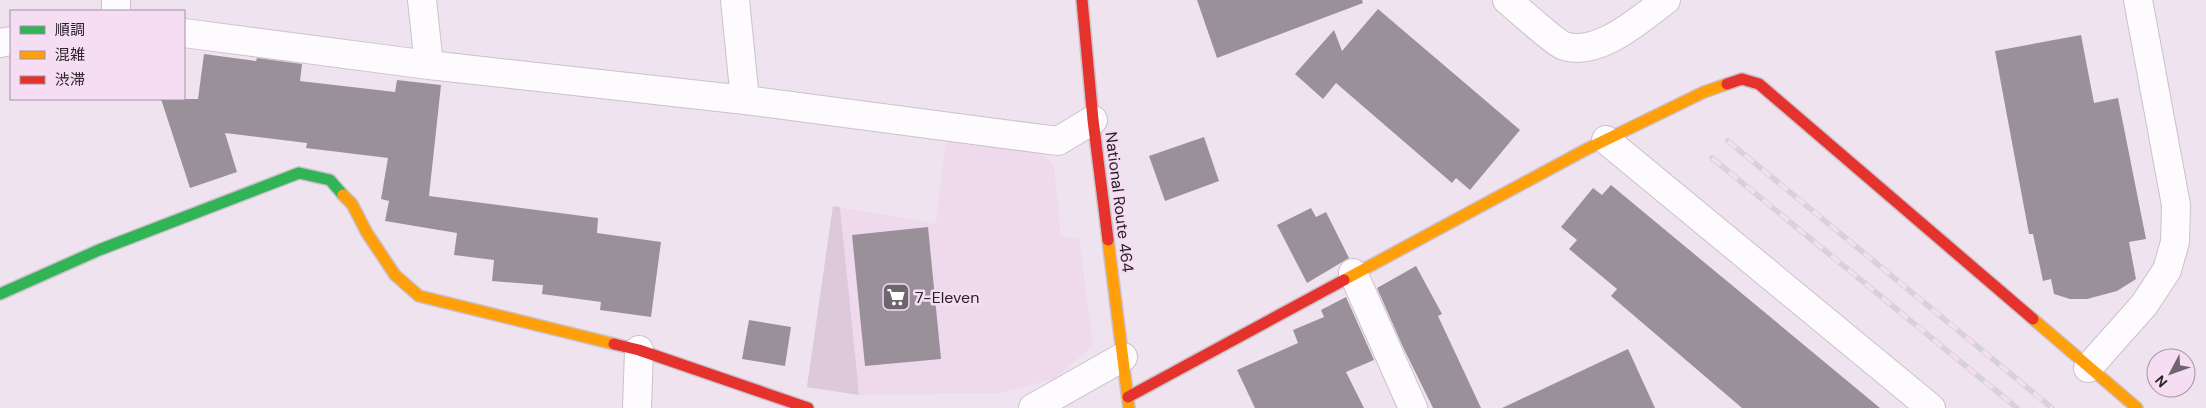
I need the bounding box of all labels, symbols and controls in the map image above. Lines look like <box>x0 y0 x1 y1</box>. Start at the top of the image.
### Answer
legend <box>10 10 185 100</box>
text: 順調 <box>55 20 85 40</box>
text: 混雑 <box>55 45 85 65</box>
text: 渋滞 <box>55 70 85 90</box>
street label: National Route 464 <box>1100 131 1139 274</box>
supermarket icon: 7-Eleven <box>881 282 911 312</box>
place label: 7-Eleven <box>915 287 979 308</box>
north arrow <box>2146 348 2196 398</box>
text: N <box>2151 372 2171 391</box>

